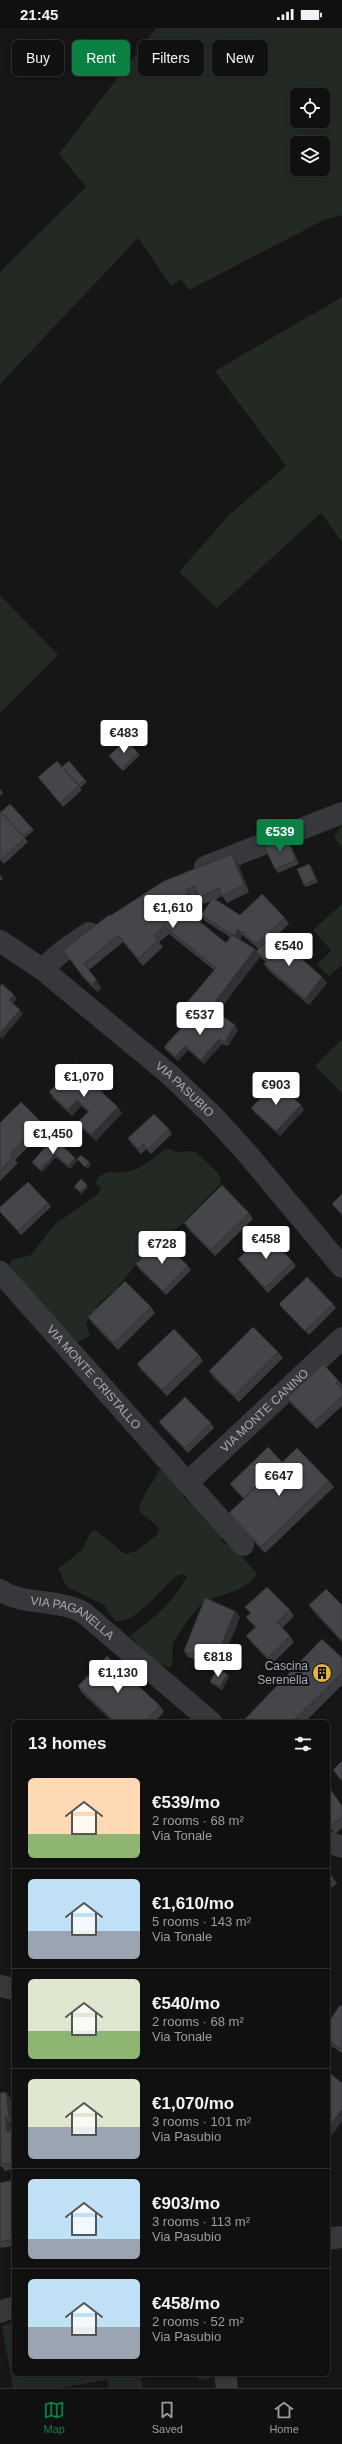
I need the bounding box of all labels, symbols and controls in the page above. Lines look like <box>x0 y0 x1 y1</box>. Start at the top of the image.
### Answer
text: 21:45 <box>20 6 58 23</box>
chip: Buy <box>12 40 64 76</box>
chip: Rent <box>72 40 130 76</box>
chip: Filters <box>138 40 204 76</box>
chip: New <box>212 40 268 76</box>
map controls <box>290 88 330 176</box>
button: locate <box>290 88 330 128</box>
button: layers <box>290 136 330 176</box>
pin: €483 <box>100 720 148 754</box>
text: €483 <box>110 725 138 740</box>
pin: €539 <box>256 819 304 853</box>
text: €539 <box>266 824 294 839</box>
pin: €1,610 <box>140 895 206 929</box>
text: €1,610 <box>153 900 193 915</box>
pin: €540 <box>265 933 313 967</box>
text: €540 <box>275 938 303 953</box>
pin: €537 <box>176 1002 224 1036</box>
text: €537 <box>186 1007 214 1022</box>
street label: VIA PASUBIO <box>153 1059 217 1120</box>
pin: €1,070 <box>51 1064 117 1098</box>
text: €1,070 <box>64 1069 104 1084</box>
pin: €903 <box>252 1072 300 1106</box>
text: €903 <box>262 1077 290 1092</box>
pin: €1,450 <box>20 1121 86 1155</box>
text: €1,450 <box>33 1126 73 1141</box>
pin: €458 <box>242 1226 290 1260</box>
pin: €728 <box>138 1231 186 1265</box>
text: €458 <box>252 1231 280 1246</box>
text: €728 <box>148 1236 176 1251</box>
street label: VIA MONTE CRISTALLO <box>44 1322 144 1432</box>
street label: VIA MONTE CANINO <box>217 1366 311 1455</box>
pin: €647 <box>255 1463 303 1497</box>
text: €647 <box>265 1468 293 1483</box>
street label: VIA PAGANELLA <box>30 1594 117 1643</box>
pin: €818 <box>194 1644 242 1678</box>
text: €818 <box>204 1649 232 1664</box>
place label: Cascina Serenella <box>257 1659 308 1687</box>
pin: €1,130 <box>85 1660 151 1694</box>
building icon: Cascina Serenella <box>311 1662 333 1684</box>
text: €1,130 <box>98 1665 138 1680</box>
icon: filters <box>292 1733 314 1755</box>
text: 13 homes <box>28 1734 106 1753</box>
text: €539/mo <box>152 1793 220 1812</box>
icon: home <box>60 1794 108 1842</box>
text: 2 rooms · 68 m² <box>152 1813 244 1828</box>
text: Via Tonale <box>152 1828 212 1843</box>
text: €1,610/mo <box>152 1894 234 1913</box>
icon: home <box>60 1895 108 1943</box>
text: 5 rooms · 143 m² <box>152 1914 251 1929</box>
text: Via Tonale <box>152 1929 212 1944</box>
text: €540/mo <box>152 1994 220 2013</box>
icon: home <box>60 1995 108 2043</box>
text: 2 rooms · 68 m² <box>152 2014 244 2029</box>
text: Via Tonale <box>152 2029 212 2044</box>
text: €1,070/mo <box>152 2094 234 2113</box>
icon: home <box>60 2095 108 2143</box>
text: 3 rooms · 101 m² <box>152 2114 251 2129</box>
text: Via Pasubio <box>152 2129 221 2144</box>
text: €903/mo <box>152 2194 220 2213</box>
icon: home <box>60 2195 108 2243</box>
text: 3 rooms · 113 m² <box>152 2214 250 2229</box>
text: Via Pasubio <box>152 2229 221 2244</box>
text: €458/mo <box>152 2294 220 2313</box>
icon: home <box>60 2295 108 2343</box>
text: 2 rooms · 52 m² <box>152 2314 244 2329</box>
text: Via Pasubio <box>152 2329 221 2344</box>
tab: Map <box>43 2399 65 2435</box>
tab: Saved <box>152 2399 183 2435</box>
tab: Home <box>269 2399 299 2435</box>

